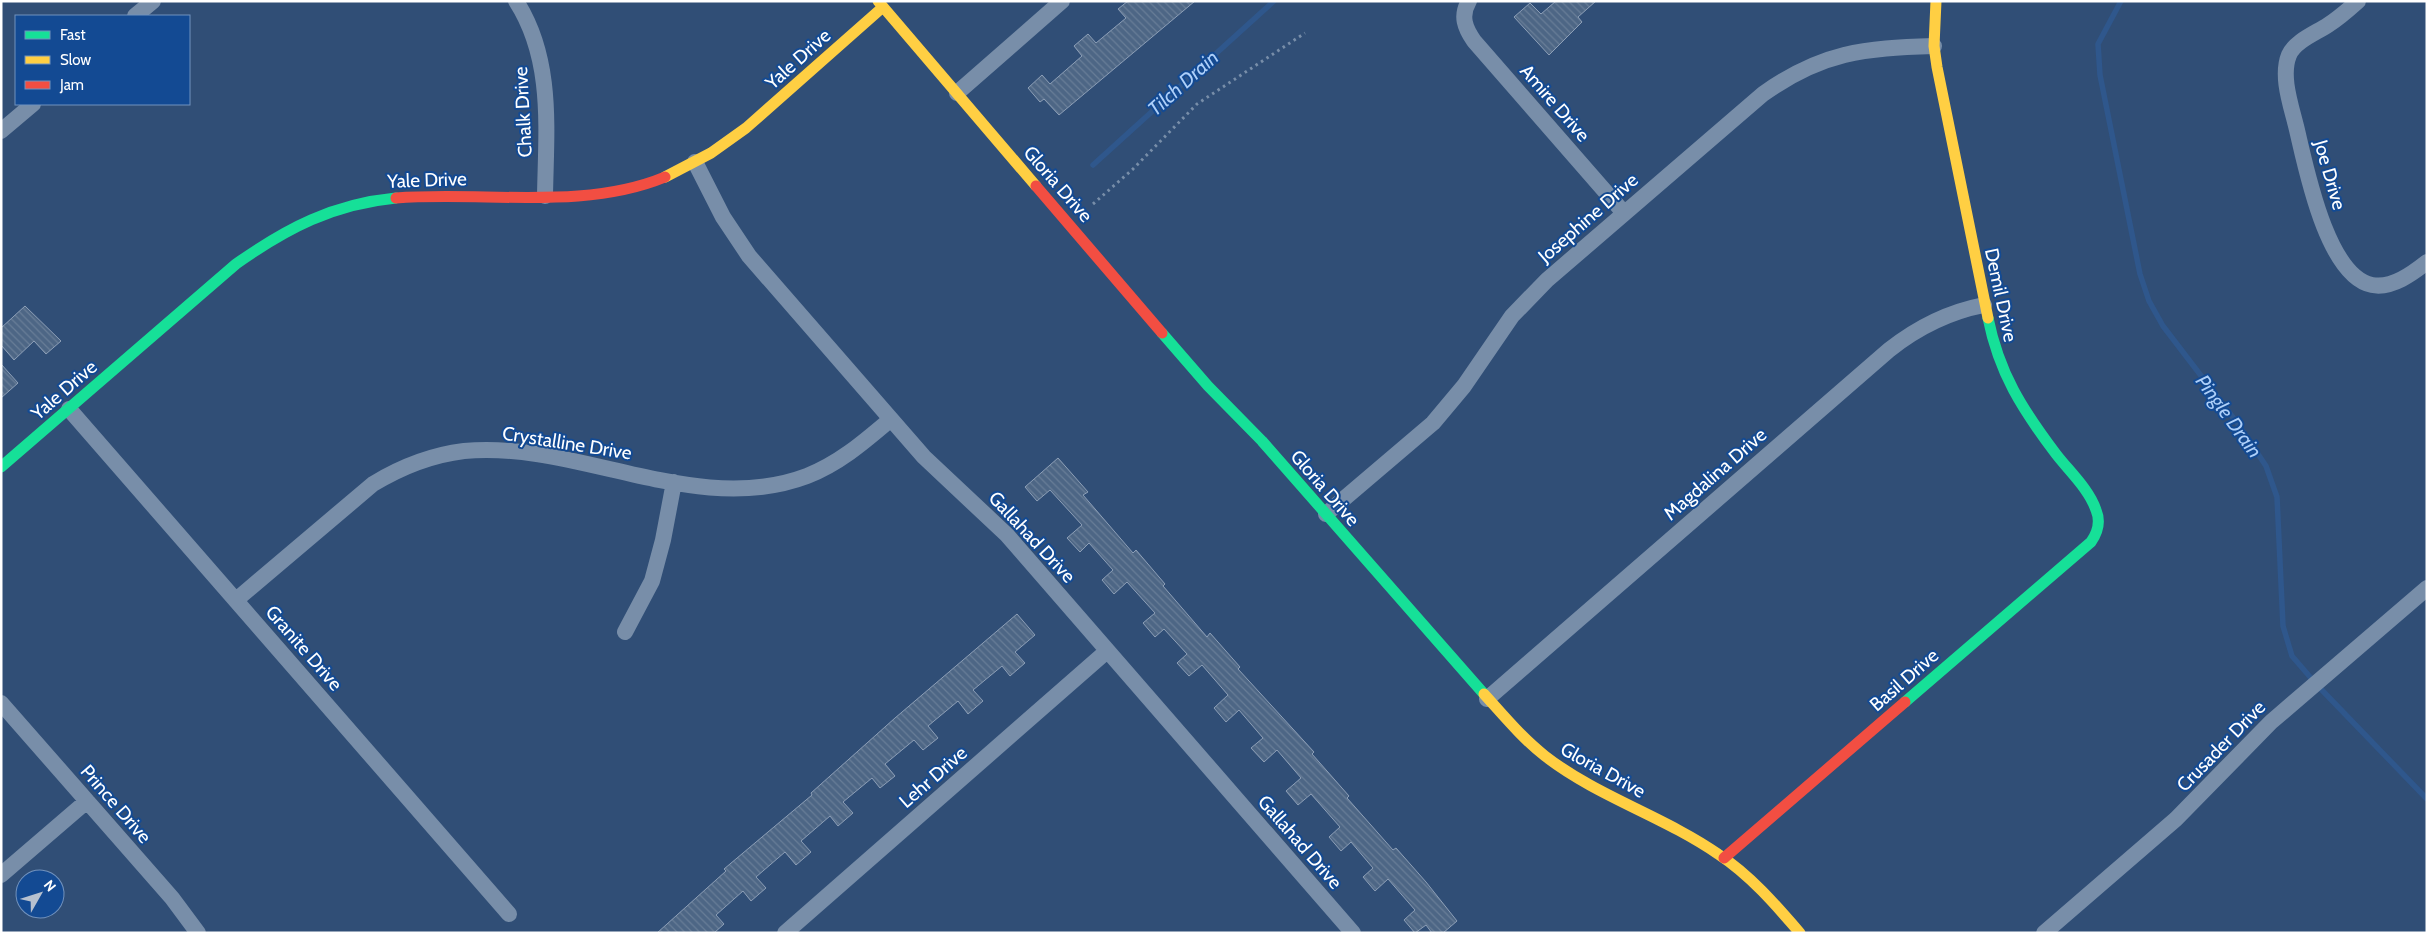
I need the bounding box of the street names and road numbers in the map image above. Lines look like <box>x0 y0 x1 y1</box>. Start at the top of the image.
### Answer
street label: Yale Drive <box>760 24 835 95</box>
street label: Amire Drive <box>1515 60 1595 147</box>
street label: Chalk Drive <box>509 66 537 158</box>
street label: Joe Drive <box>2309 136 2351 213</box>
street label: Gloria Drive <box>1019 141 1098 227</box>
street label: Yale Drive <box>386 167 467 193</box>
street label: Josephine Drive <box>1533 168 1643 268</box>
street label: Demil Drive <box>1980 246 2022 344</box>
street label: Yale Drive <box>26 355 102 425</box>
street label: Crystalline Drive <box>501 421 634 465</box>
street label: Magdalina Drive <box>1659 423 1771 525</box>
street label: Gloria Drive <box>1286 445 1365 531</box>
street label: Gallahad Drive <box>984 486 1080 588</box>
street label: Granite Drive <box>261 601 347 695</box>
street label: Basil Drive <box>1865 644 1943 716</box>
street label: Crusader Drive <box>2172 695 2270 796</box>
street label: Gloria Drive <box>1557 737 1650 803</box>
street label: Lehr Drive <box>894 741 972 813</box>
street label: Prince Drive <box>76 760 157 848</box>
street label: Gallahad Drive <box>1253 790 1347 894</box>

